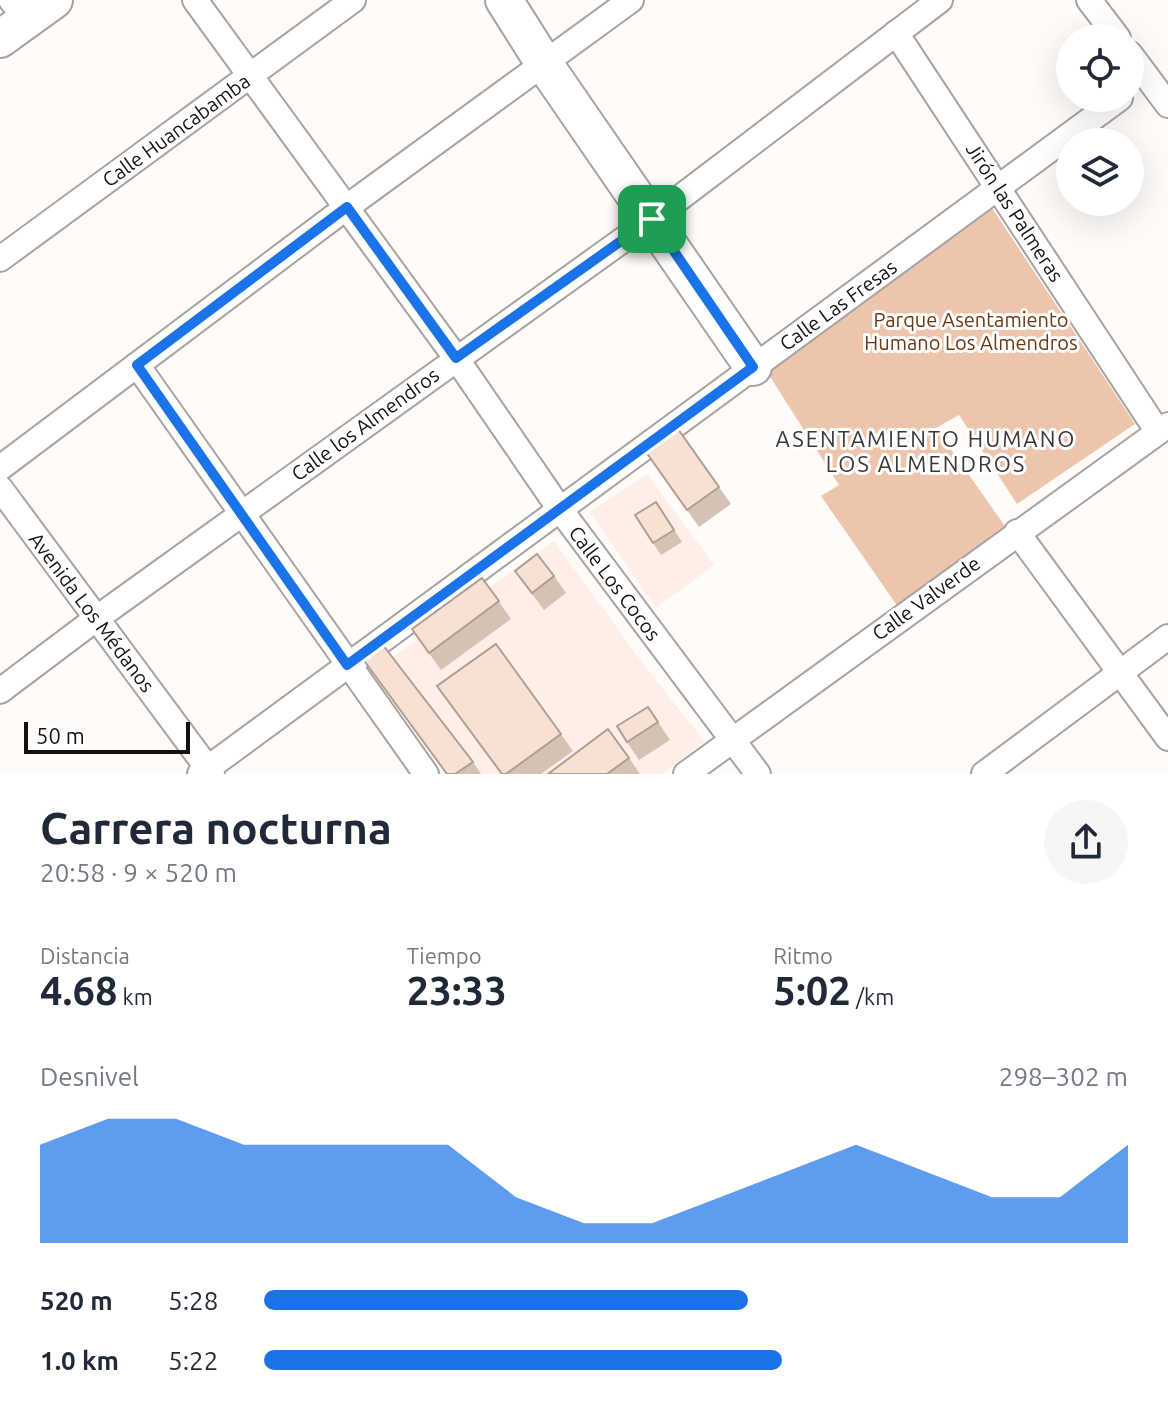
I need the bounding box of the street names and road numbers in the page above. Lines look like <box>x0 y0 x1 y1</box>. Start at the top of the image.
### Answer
street label: Calle Huancabamba <box>98 69 254 191</box>
street label: Jirón las Palmeras <box>962 138 1068 286</box>
street label: Calle Las Fresas <box>775 255 901 355</box>
street label: Calle los Almendros <box>287 363 443 485</box>
street label: Calle Los Cocos <box>564 521 666 645</box>
street label: Avenida Los Médanos <box>25 528 159 696</box>
street label: Calle Valverde <box>868 551 984 645</box>

